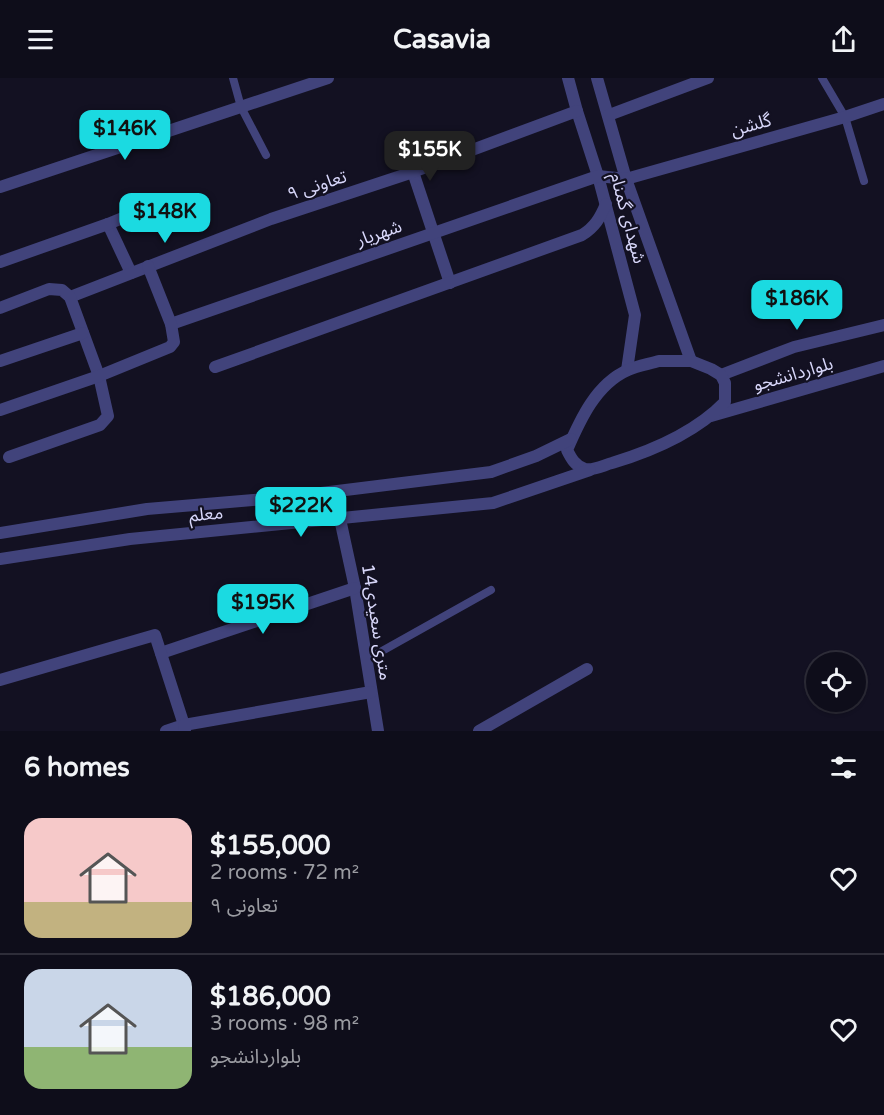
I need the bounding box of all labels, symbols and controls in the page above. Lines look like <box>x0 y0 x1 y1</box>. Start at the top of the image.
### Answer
icon: menu <box>24 23 57 56</box>
text: Casavia <box>393 23 491 56</box>
icon: share <box>827 23 860 56</box>
street label: گلشن <box>728 109 774 141</box>
pin: $146K <box>83 110 167 161</box>
text: $146K <box>93 117 157 141</box>
pin: $155K <box>388 131 472 182</box>
text: $155K <box>398 138 462 162</box>
street label: تعاونی ۹ <box>285 165 349 205</box>
street label: شهدای گمنام <box>602 170 651 267</box>
pin: $148K <box>123 193 207 244</box>
text: $148K <box>133 200 197 224</box>
street label: شهریار <box>352 215 405 251</box>
pin: $186K <box>755 280 839 331</box>
text: $186K <box>765 287 829 311</box>
street label: بلواردانشجو <box>751 352 835 396</box>
pin: $222K <box>259 487 343 538</box>
text: $222K <box>269 494 333 518</box>
street label: معلم <box>188 502 224 528</box>
street label: 14متری سعیدی <box>357 562 397 682</box>
pin: $195K <box>221 584 305 635</box>
text: $195K <box>231 591 295 615</box>
map controls <box>806 652 866 712</box>
button: locate <box>806 652 866 712</box>
icon: filters <box>827 751 860 784</box>
text: 6 homes <box>24 752 130 783</box>
text: $155,000 <box>210 830 330 861</box>
icon: home <box>72 842 144 914</box>
text: 2 rooms · 72 m² <box>210 861 359 885</box>
icon: heart <box>827 862 860 895</box>
text: تعاونی ۹ <box>210 894 278 918</box>
text: $186,000 <box>210 981 331 1012</box>
icon: home <box>72 993 144 1065</box>
text: 3 rooms · 98 m² <box>210 1012 359 1036</box>
icon: heart <box>827 1013 860 1046</box>
text: بلواردانشجو <box>210 1045 301 1069</box>

